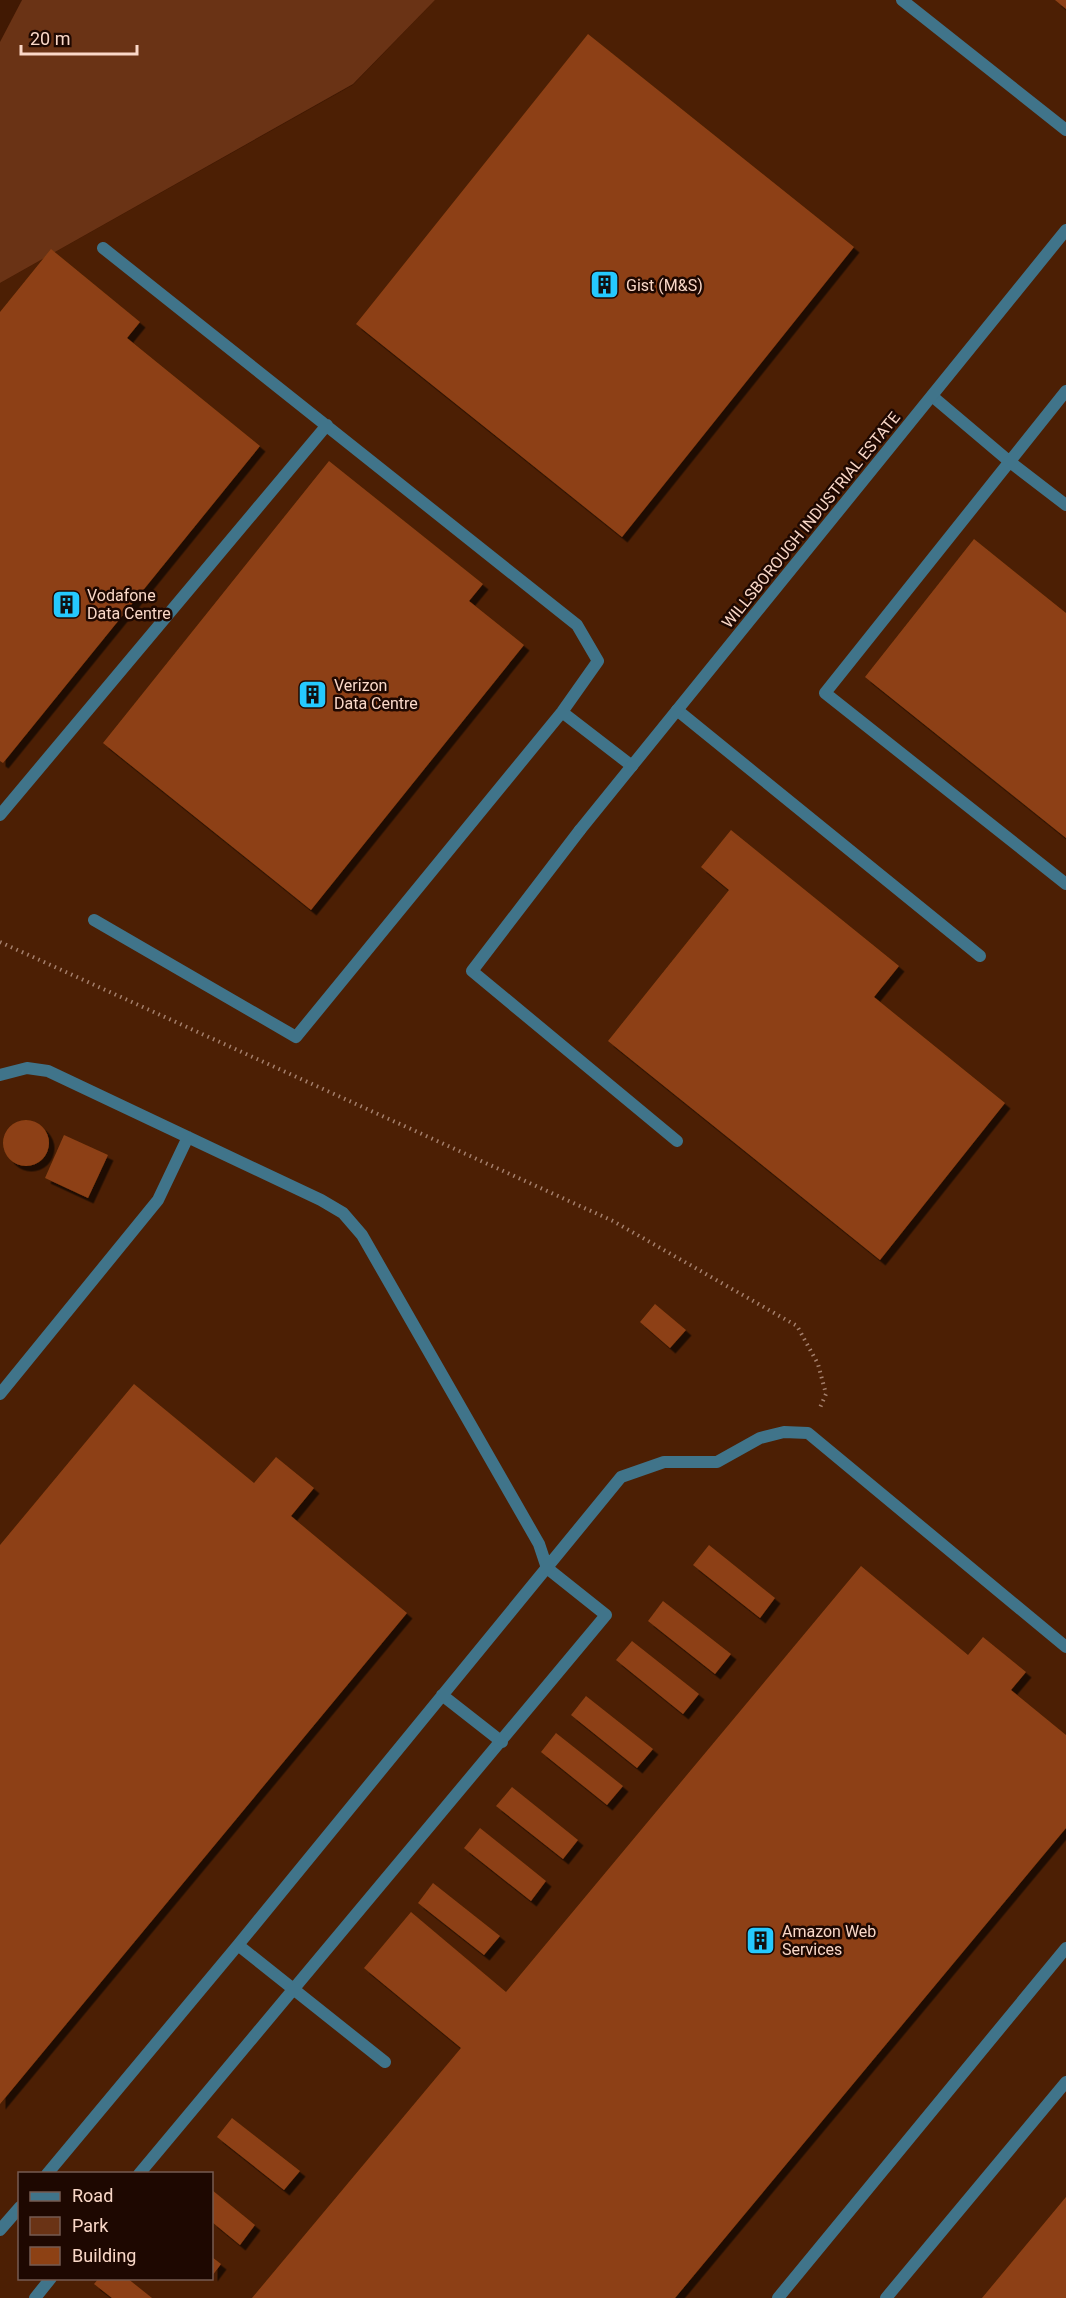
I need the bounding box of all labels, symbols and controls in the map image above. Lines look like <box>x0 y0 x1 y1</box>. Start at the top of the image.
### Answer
scale bar <box>21 18 136 56</box>
text: 20 m <box>30 28 70 49</box>
building icon: Gist (M&S) <box>589 269 621 301</box>
place label: Gist (M&S) <box>626 276 703 295</box>
street label: WILLSBOROUGH INDUSTRIAL ESTATE <box>718 408 904 632</box>
place label: Vodafone Data Centre <box>87 586 171 623</box>
building icon: Vodafone Data Centre <box>50 588 82 620</box>
place label: Verizon Data Centre <box>334 676 418 713</box>
building icon: Verizon Data Centre <box>297 678 329 710</box>
place label: Amazon Web Services <box>782 1922 876 1959</box>
building icon: Amazon Web Services <box>745 1924 777 1956</box>
legend <box>18 2172 213 2280</box>
text: Road <box>72 2185 113 2206</box>
text: Park <box>72 2215 109 2236</box>
text: Building <box>72 2245 136 2266</box>

